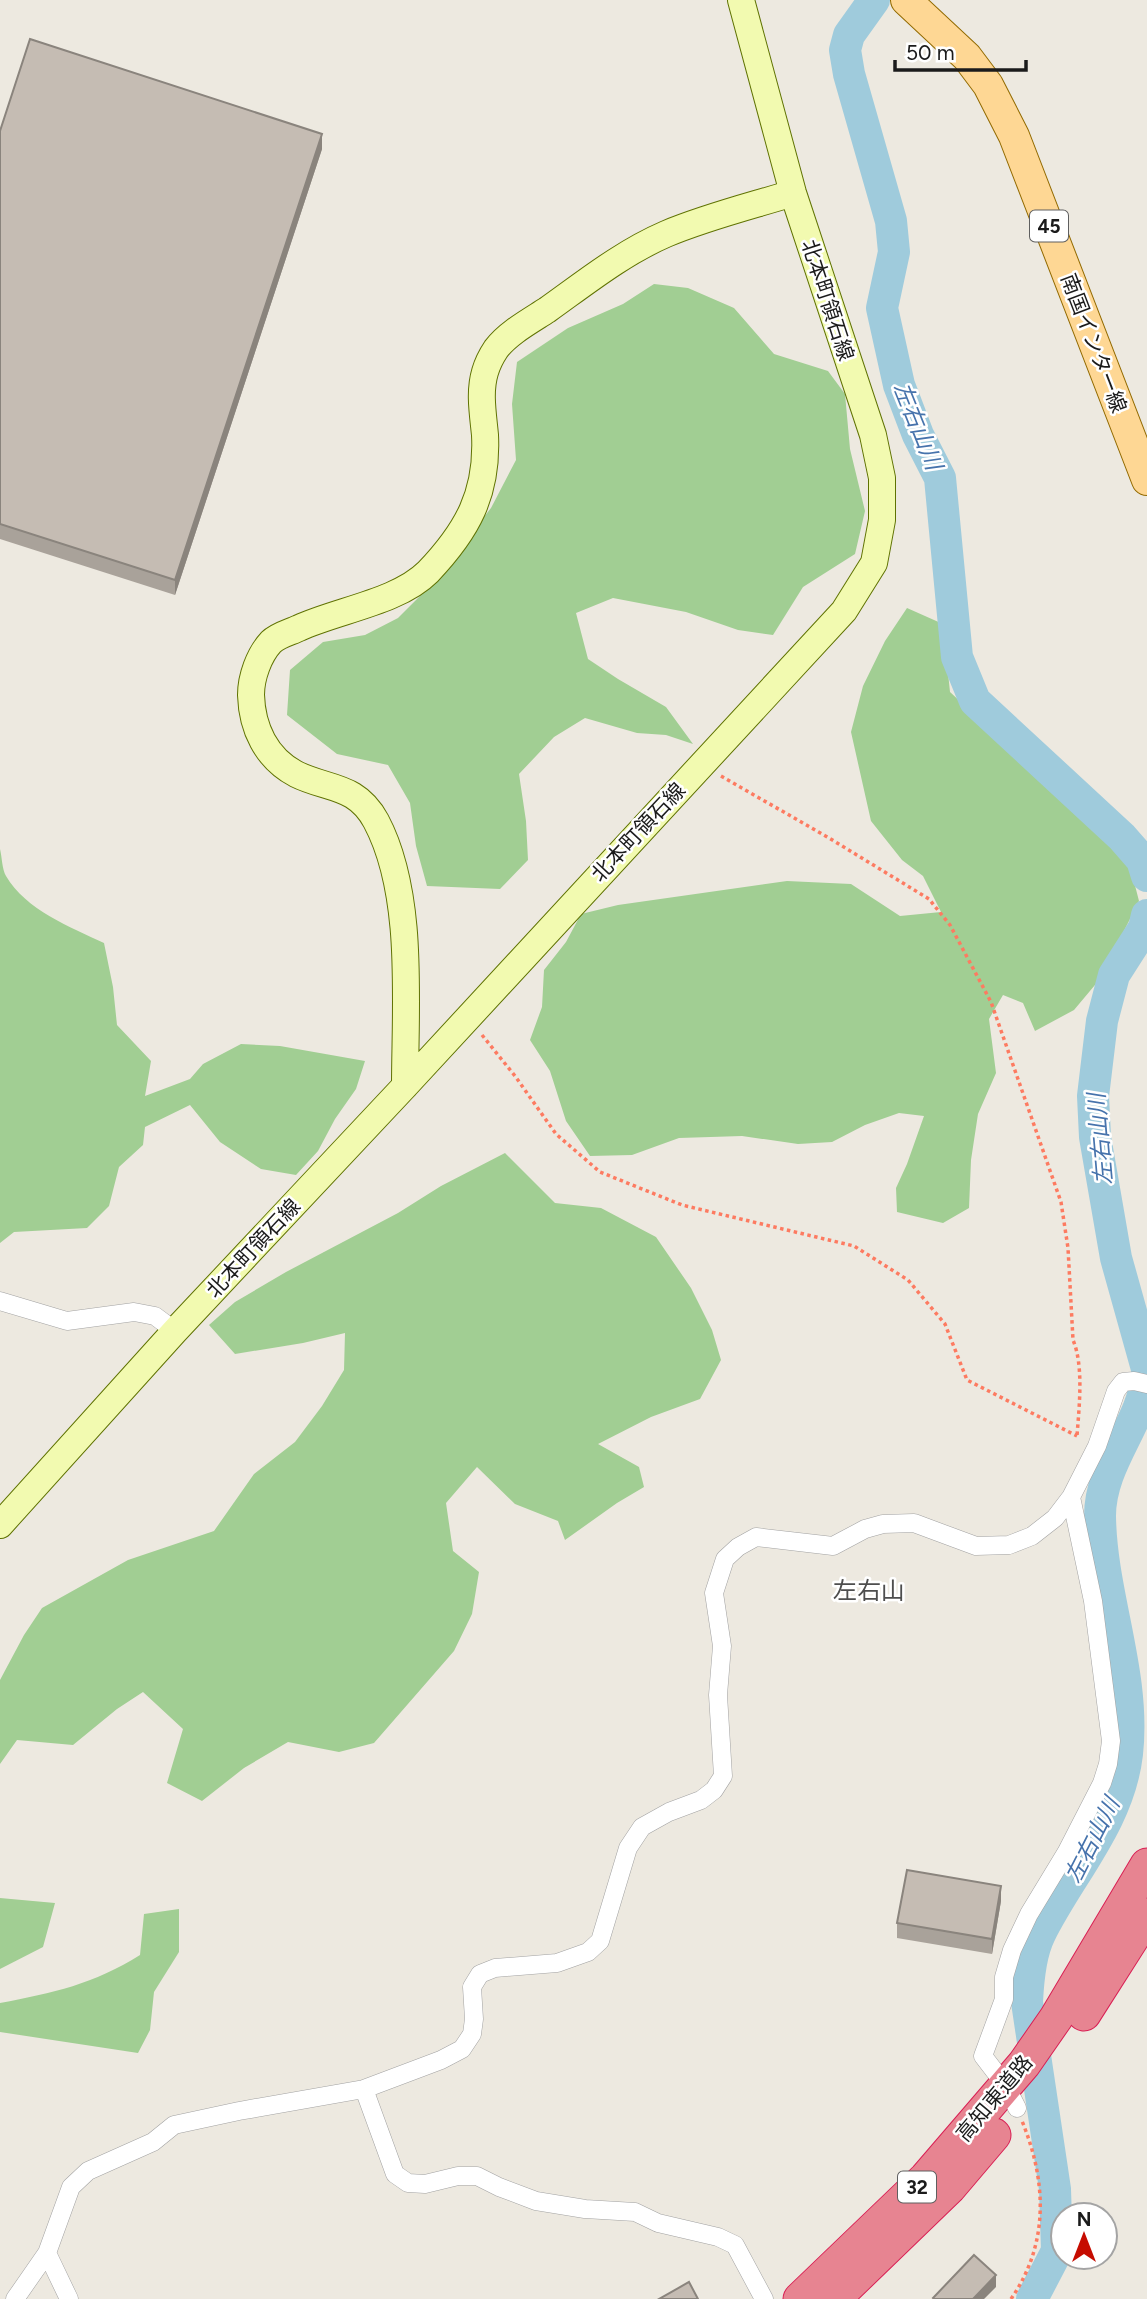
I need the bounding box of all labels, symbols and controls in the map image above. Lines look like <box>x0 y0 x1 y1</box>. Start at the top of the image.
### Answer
scale bar <box>895 28 1026 72</box>
text: 50 m <box>906 40 955 65</box>
road number: 45 <box>1030 210 1068 242</box>
street label: 北本町領石線 <box>797 236 859 364</box>
street label: 南国インター線 <box>1056 270 1132 416</box>
water label: 左右山川 <box>888 378 949 477</box>
street label: 北本町領石線 <box>586 777 690 887</box>
water label: 左右山川 <box>1082 1089 1118 1186</box>
street label: 北本町領石線 <box>201 1193 305 1303</box>
district label: 左右山 <box>833 1576 905 1605</box>
water label: 左右山川 <box>1059 1790 1127 1887</box>
street label: 高知東道路 <box>951 2050 1037 2146</box>
road number: 32 <box>898 2172 936 2202</box>
north arrow <box>1049 2201 1119 2271</box>
text: N <box>1077 2208 1091 2231</box>

